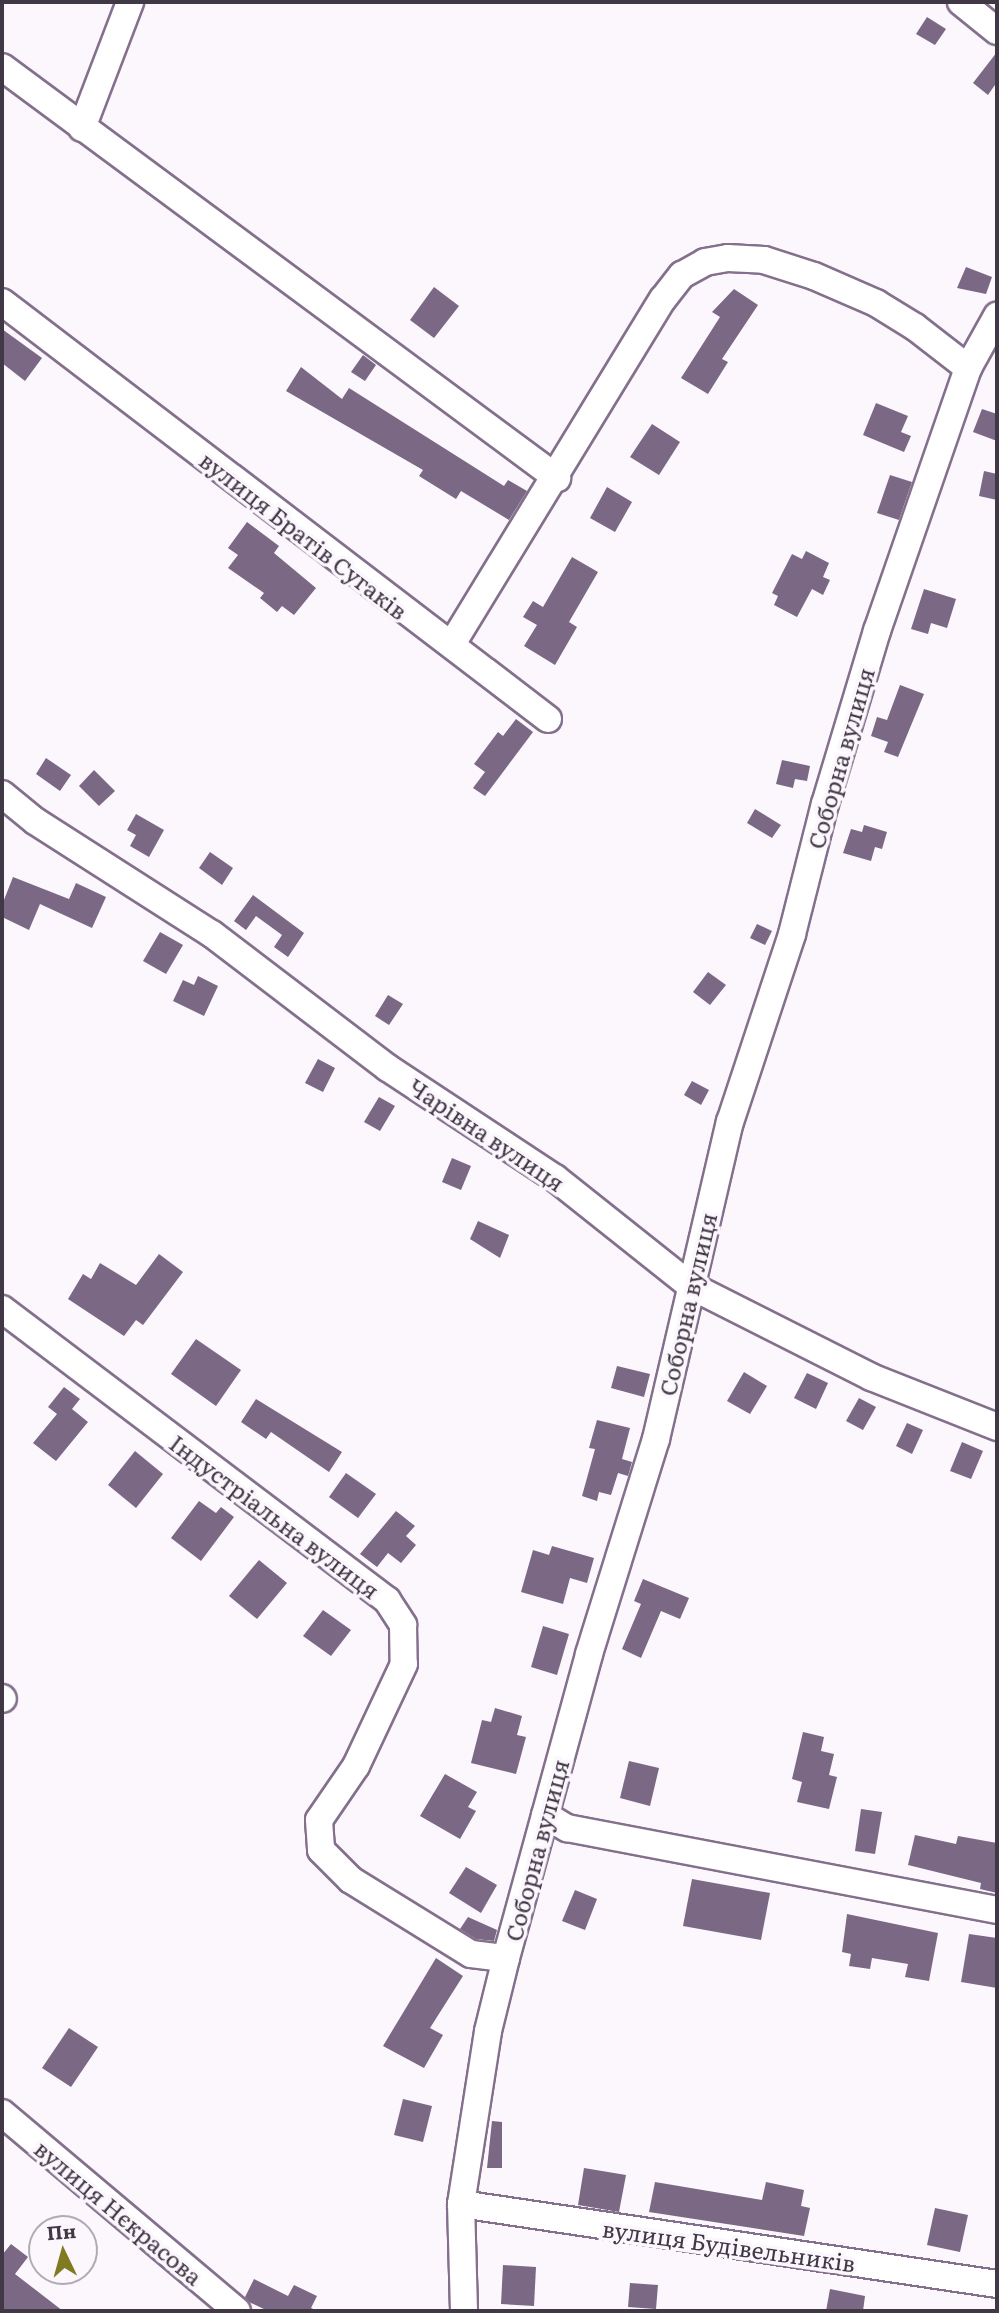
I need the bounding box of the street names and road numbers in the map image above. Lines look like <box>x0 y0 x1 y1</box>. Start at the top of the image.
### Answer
street label: вулиця Братів Сугаків <box>195 445 413 625</box>
street label: Соборна вулиця <box>801 664 879 852</box>
street label: Чарівна вулиця <box>404 1072 570 1196</box>
street label: Соборна вулиця <box>653 1210 721 1398</box>
street label: Індустріальна вулиця <box>165 1428 385 1604</box>
street label: Соборна вулиця <box>498 1756 574 1944</box>
street label: вулиця Нєкрасова <box>30 2134 208 2290</box>
street label: вулиця Будівельників <box>601 2214 857 2276</box>

